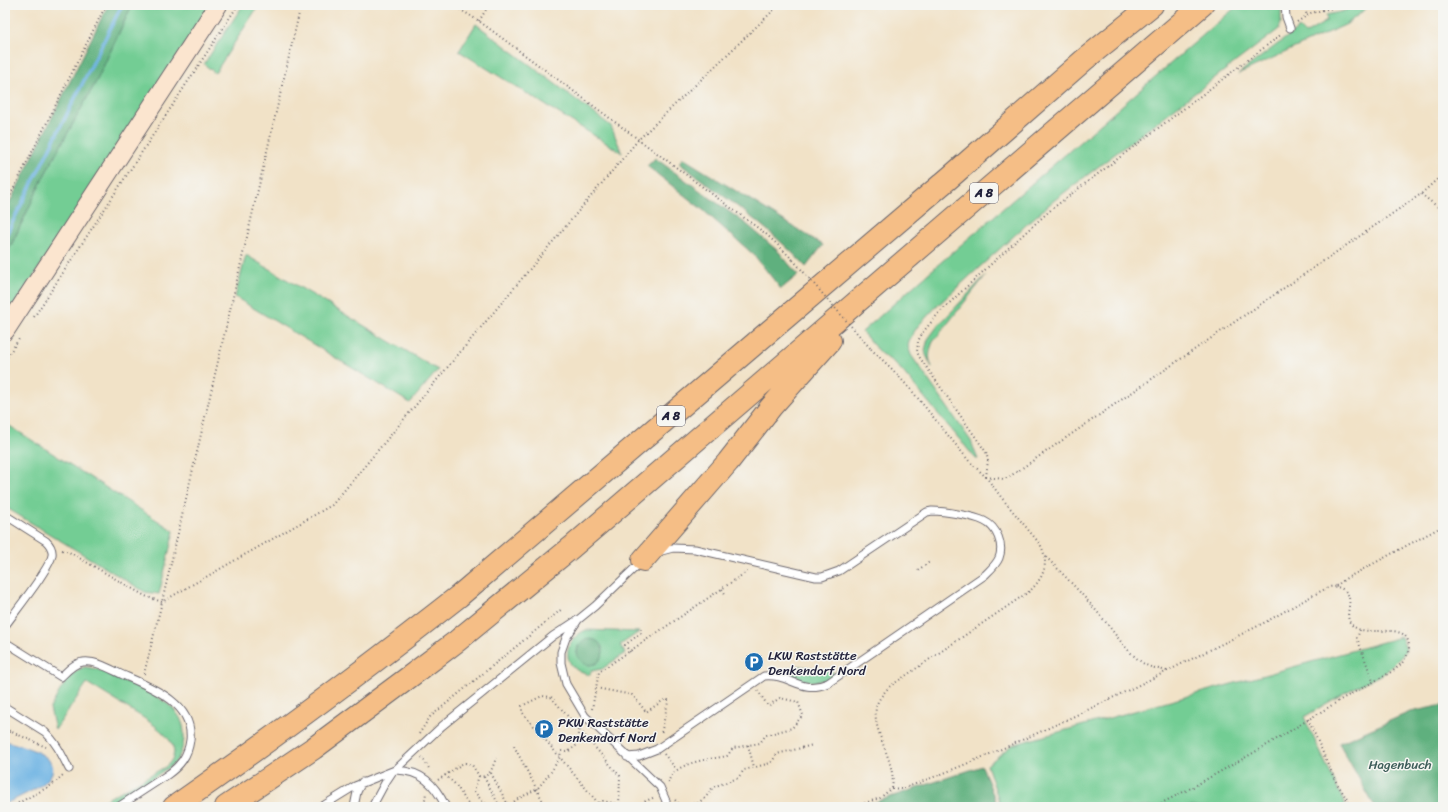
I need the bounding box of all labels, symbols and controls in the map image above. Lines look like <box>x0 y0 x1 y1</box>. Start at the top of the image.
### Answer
road number: A 8 <box>970 183 998 203</box>
road number: A 8 <box>657 406 685 426</box>
place label: LKW Raststätte Denkendorf Nord <box>768 644 867 682</box>
parking icon: LKW Raststätte Denkendorf Nord <box>743 651 765 673</box>
place label: PKW Raststätte Denkendorf Nord <box>558 711 657 749</box>
parking icon: PKW Raststätte Denkendorf Nord <box>533 718 555 740</box>
park label: Hagenbuch <box>1368 753 1432 776</box>

